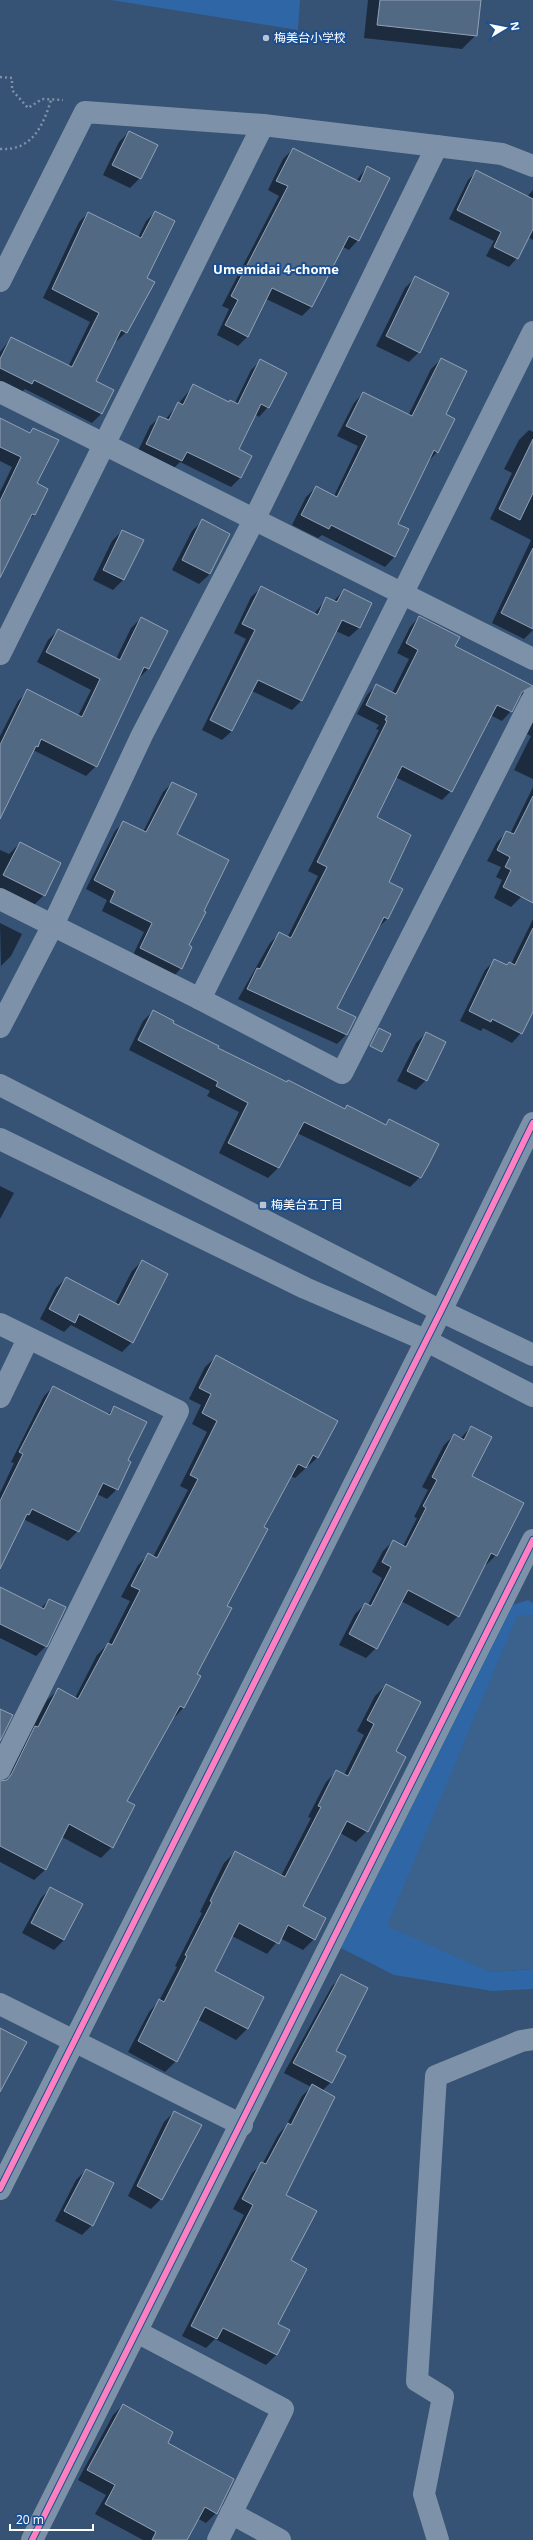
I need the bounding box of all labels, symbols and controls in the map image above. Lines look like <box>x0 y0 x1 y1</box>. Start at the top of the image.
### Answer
north arrow <box>485 8 525 48</box>
text: N <box>507 20 524 32</box>
place label: 梅美台小学校 <box>274 29 346 46</box>
marker: 梅美台小学校 <box>261 33 271 43</box>
district label: Umemidai 4-chome <box>213 260 339 278</box>
place label: 梅美台五丁目 <box>271 1196 343 1213</box>
marker: 梅美台五丁目 <box>258 1200 268 1210</box>
scale bar <box>10 2506 93 2532</box>
text: 20 m <box>16 2511 44 2528</box>

